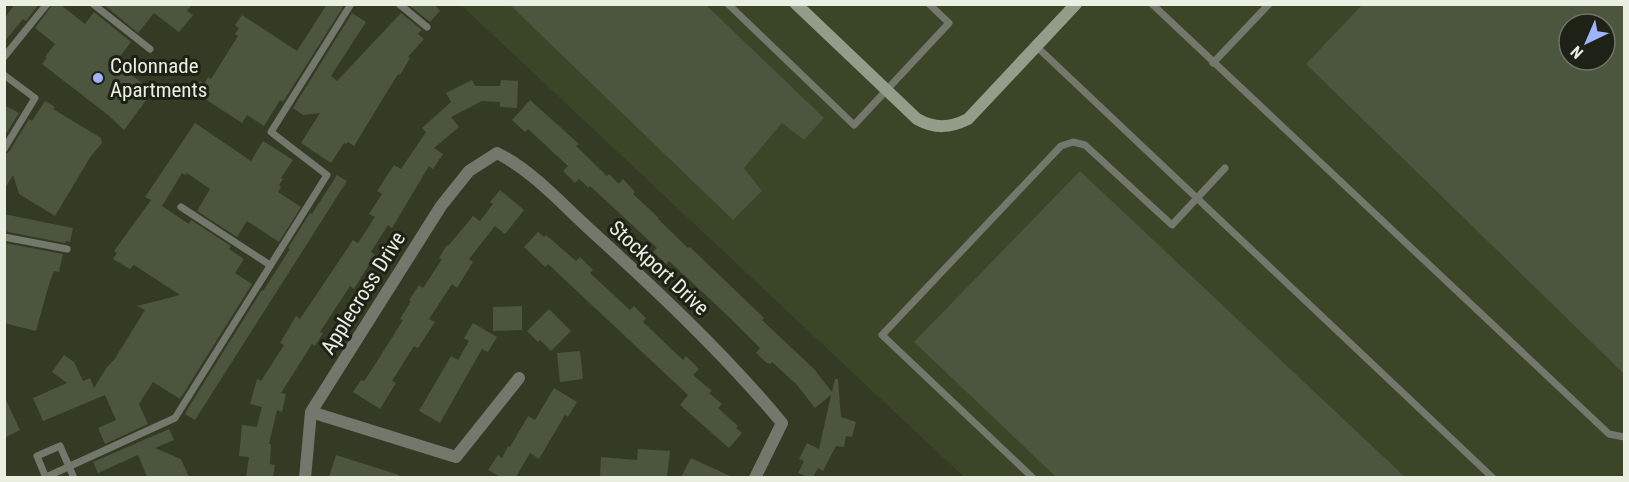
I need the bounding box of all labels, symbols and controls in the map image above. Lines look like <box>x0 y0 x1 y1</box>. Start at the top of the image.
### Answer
north arrow <box>1557 12 1617 72</box>
text: N <box>1567 42 1587 63</box>
place label: Colonnade Apartments <box>110 54 207 102</box>
marker: Colonnade Apartments <box>91 71 105 85</box>
street label: Stockport Drive <box>604 216 714 320</box>
street label: Applecross Drive <box>316 227 410 359</box>

